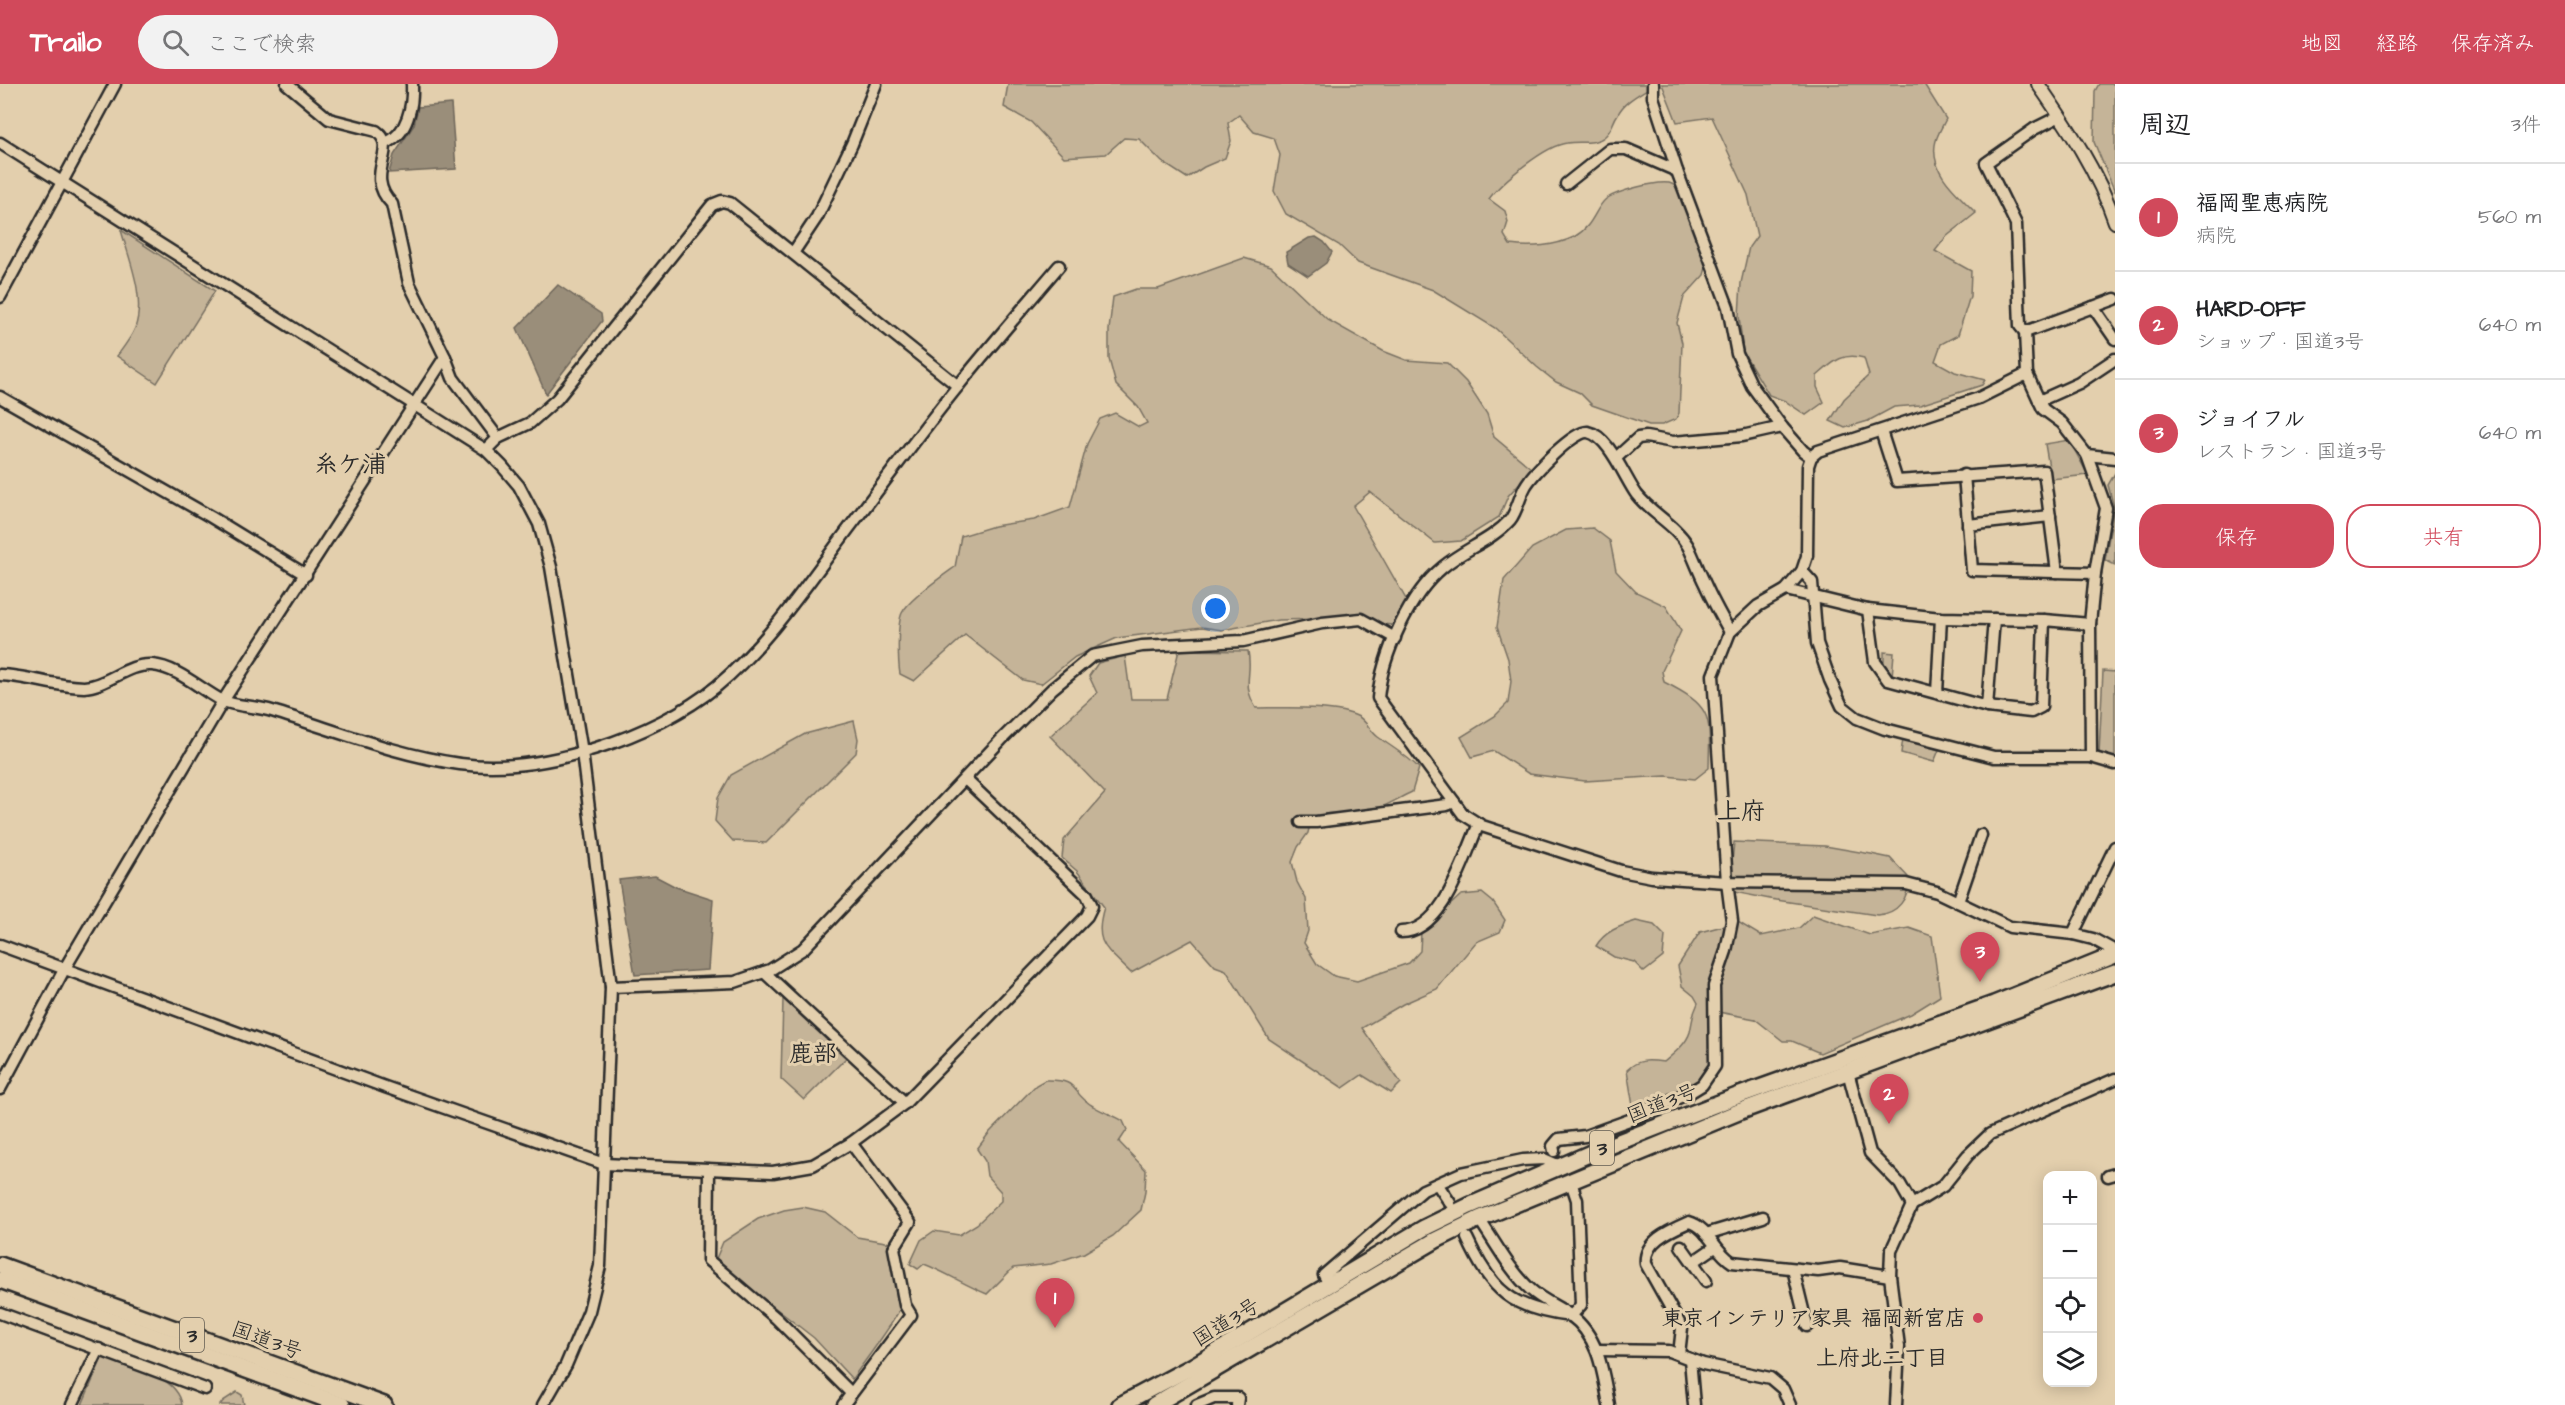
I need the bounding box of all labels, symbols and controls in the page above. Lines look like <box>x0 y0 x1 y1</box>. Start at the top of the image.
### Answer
search box <box>138 15 558 69</box>
text: Trailo <box>30 23 102 62</box>
icon: search <box>159 26 192 59</box>
text: ここで検索 <box>207 29 317 60</box>
text: 地図 <box>2301 29 2343 58</box>
text: 経路 <box>2376 29 2418 58</box>
text: 保存済み <box>2451 29 2535 58</box>
text: 周辺 <box>2139 107 2191 143</box>
text: 3件 <box>2511 111 2541 139</box>
text: 福岡聖恵病院 <box>2196 188 2328 219</box>
text: 1 <box>2157 203 2160 231</box>
text: 560 m <box>2478 203 2541 231</box>
text: 病院 <box>2196 222 2236 250</box>
text: HARD-OFF <box>2196 294 2305 325</box>
text: 2 <box>2153 311 2164 339</box>
text: 640 m <box>2479 311 2541 339</box>
text: ショップ · 国道3号 <box>2196 328 2364 356</box>
text: ジョイフル <box>2196 404 2306 435</box>
text: 3 <box>2153 419 2164 447</box>
text: 640 m <box>2479 419 2541 447</box>
text: レストラン · 国道3号 <box>2196 438 2387 466</box>
district label: 糸ケ浦 <box>314 448 386 482</box>
button: 保存 <box>2139 504 2334 568</box>
button: 共有 <box>2346 504 2541 568</box>
your location <box>1201 594 1230 623</box>
district label: 上府 <box>1717 795 1765 829</box>
pin: 3 <box>1960 932 2000 982</box>
district label: 鹿部 <box>789 1037 837 1071</box>
pin: 2 <box>1870 1074 1908 1124</box>
street label: 国道3号 <box>1623 1077 1702 1130</box>
road number: 3 <box>1590 1131 1614 1165</box>
map controls <box>2043 1171 2097 1387</box>
button: + <box>2043 1171 2097 1225</box>
button: − <box>2043 1225 2097 1279</box>
pin: 1 <box>1036 1278 1074 1328</box>
button: locate <box>2043 1279 2097 1333</box>
street label: 国道3号 <box>1187 1291 1265 1354</box>
place label: 東京インテリア家具 福岡新宮店 <box>1662 1304 1966 1333</box>
marker: 東京インテリア家具 福岡新宮店 <box>1971 1311 1985 1325</box>
street label: 国道3号 <box>227 1314 306 1367</box>
road number: 3 <box>180 1318 204 1352</box>
button: layers <box>2043 1333 2097 1387</box>
district label: 上府北二丁目 <box>1816 1343 1948 1374</box>

